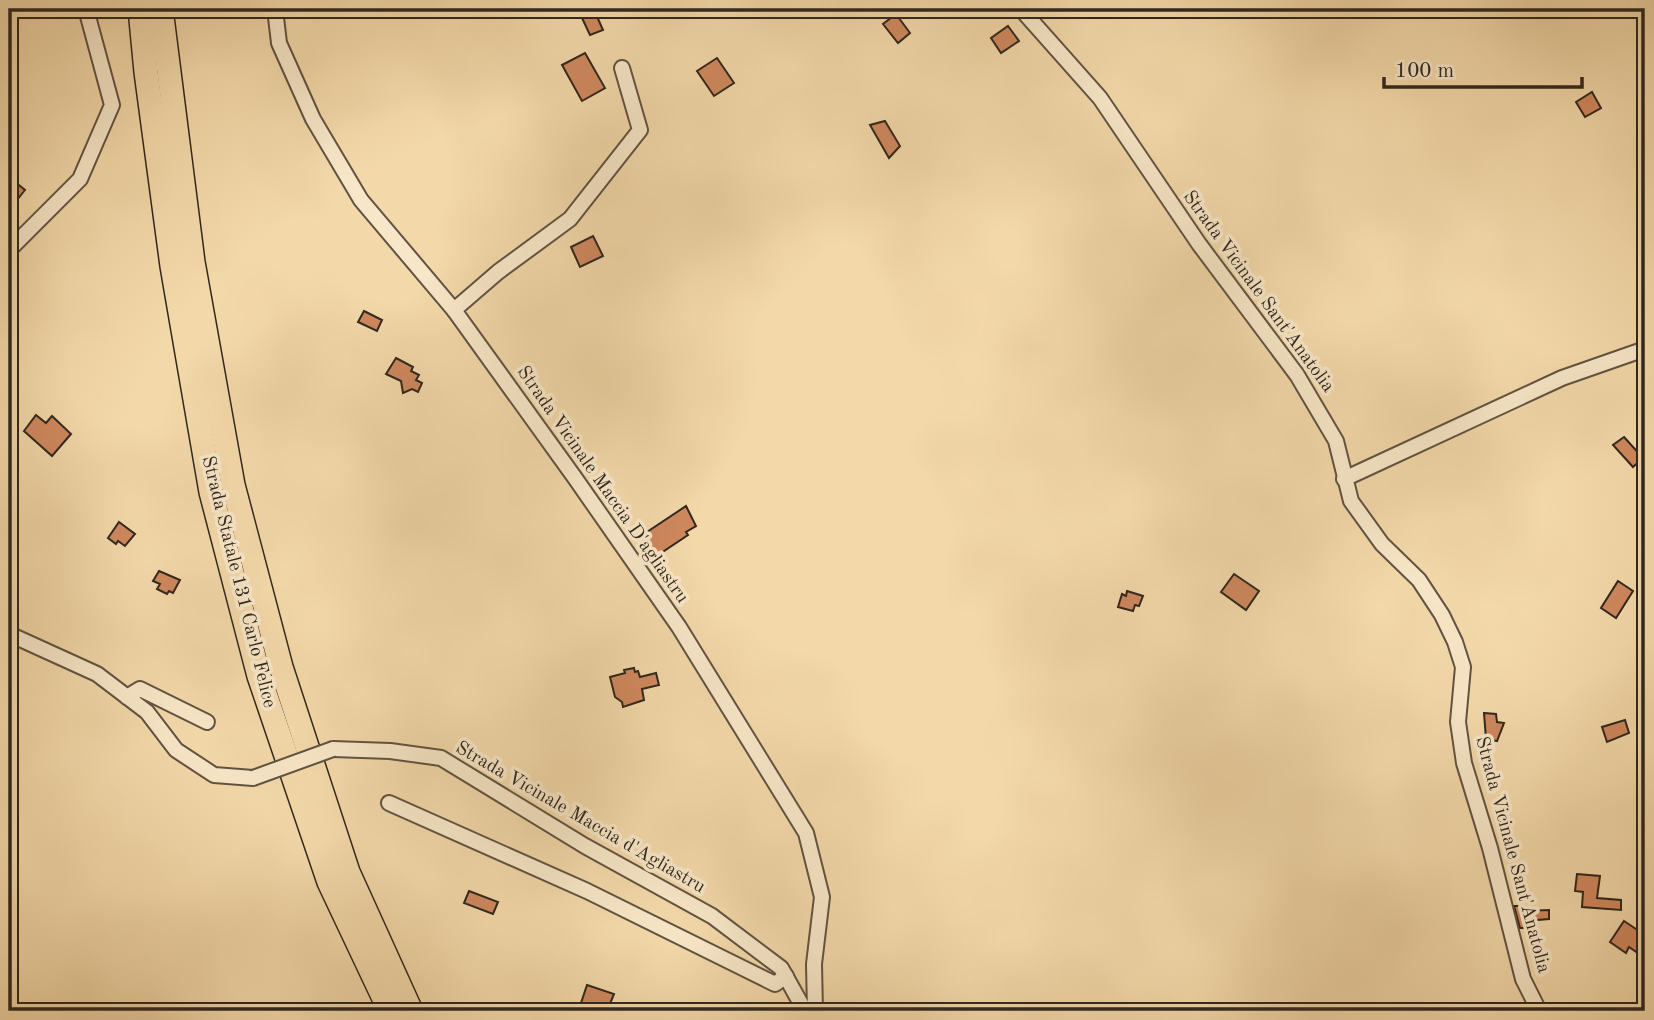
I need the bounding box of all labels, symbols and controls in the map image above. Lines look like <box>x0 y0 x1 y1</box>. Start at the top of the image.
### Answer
scale bar <box>1384 46 1582 90</box>
text: 100 m <box>1395 61 1454 82</box>
street label: Strada Vicinale Sant'Anatolia <box>1179 188 1338 397</box>
street label: Strada Vicinale Maccia D'agliastru <box>513 363 691 607</box>
street label: Strada Statale 131 Carlo Felice <box>197 454 279 710</box>
street label: Strada Vicinale Sant'Anatolia <box>1471 735 1553 976</box>
street label: Strada Vicinale Maccia d'Agliastru <box>452 739 708 897</box>

